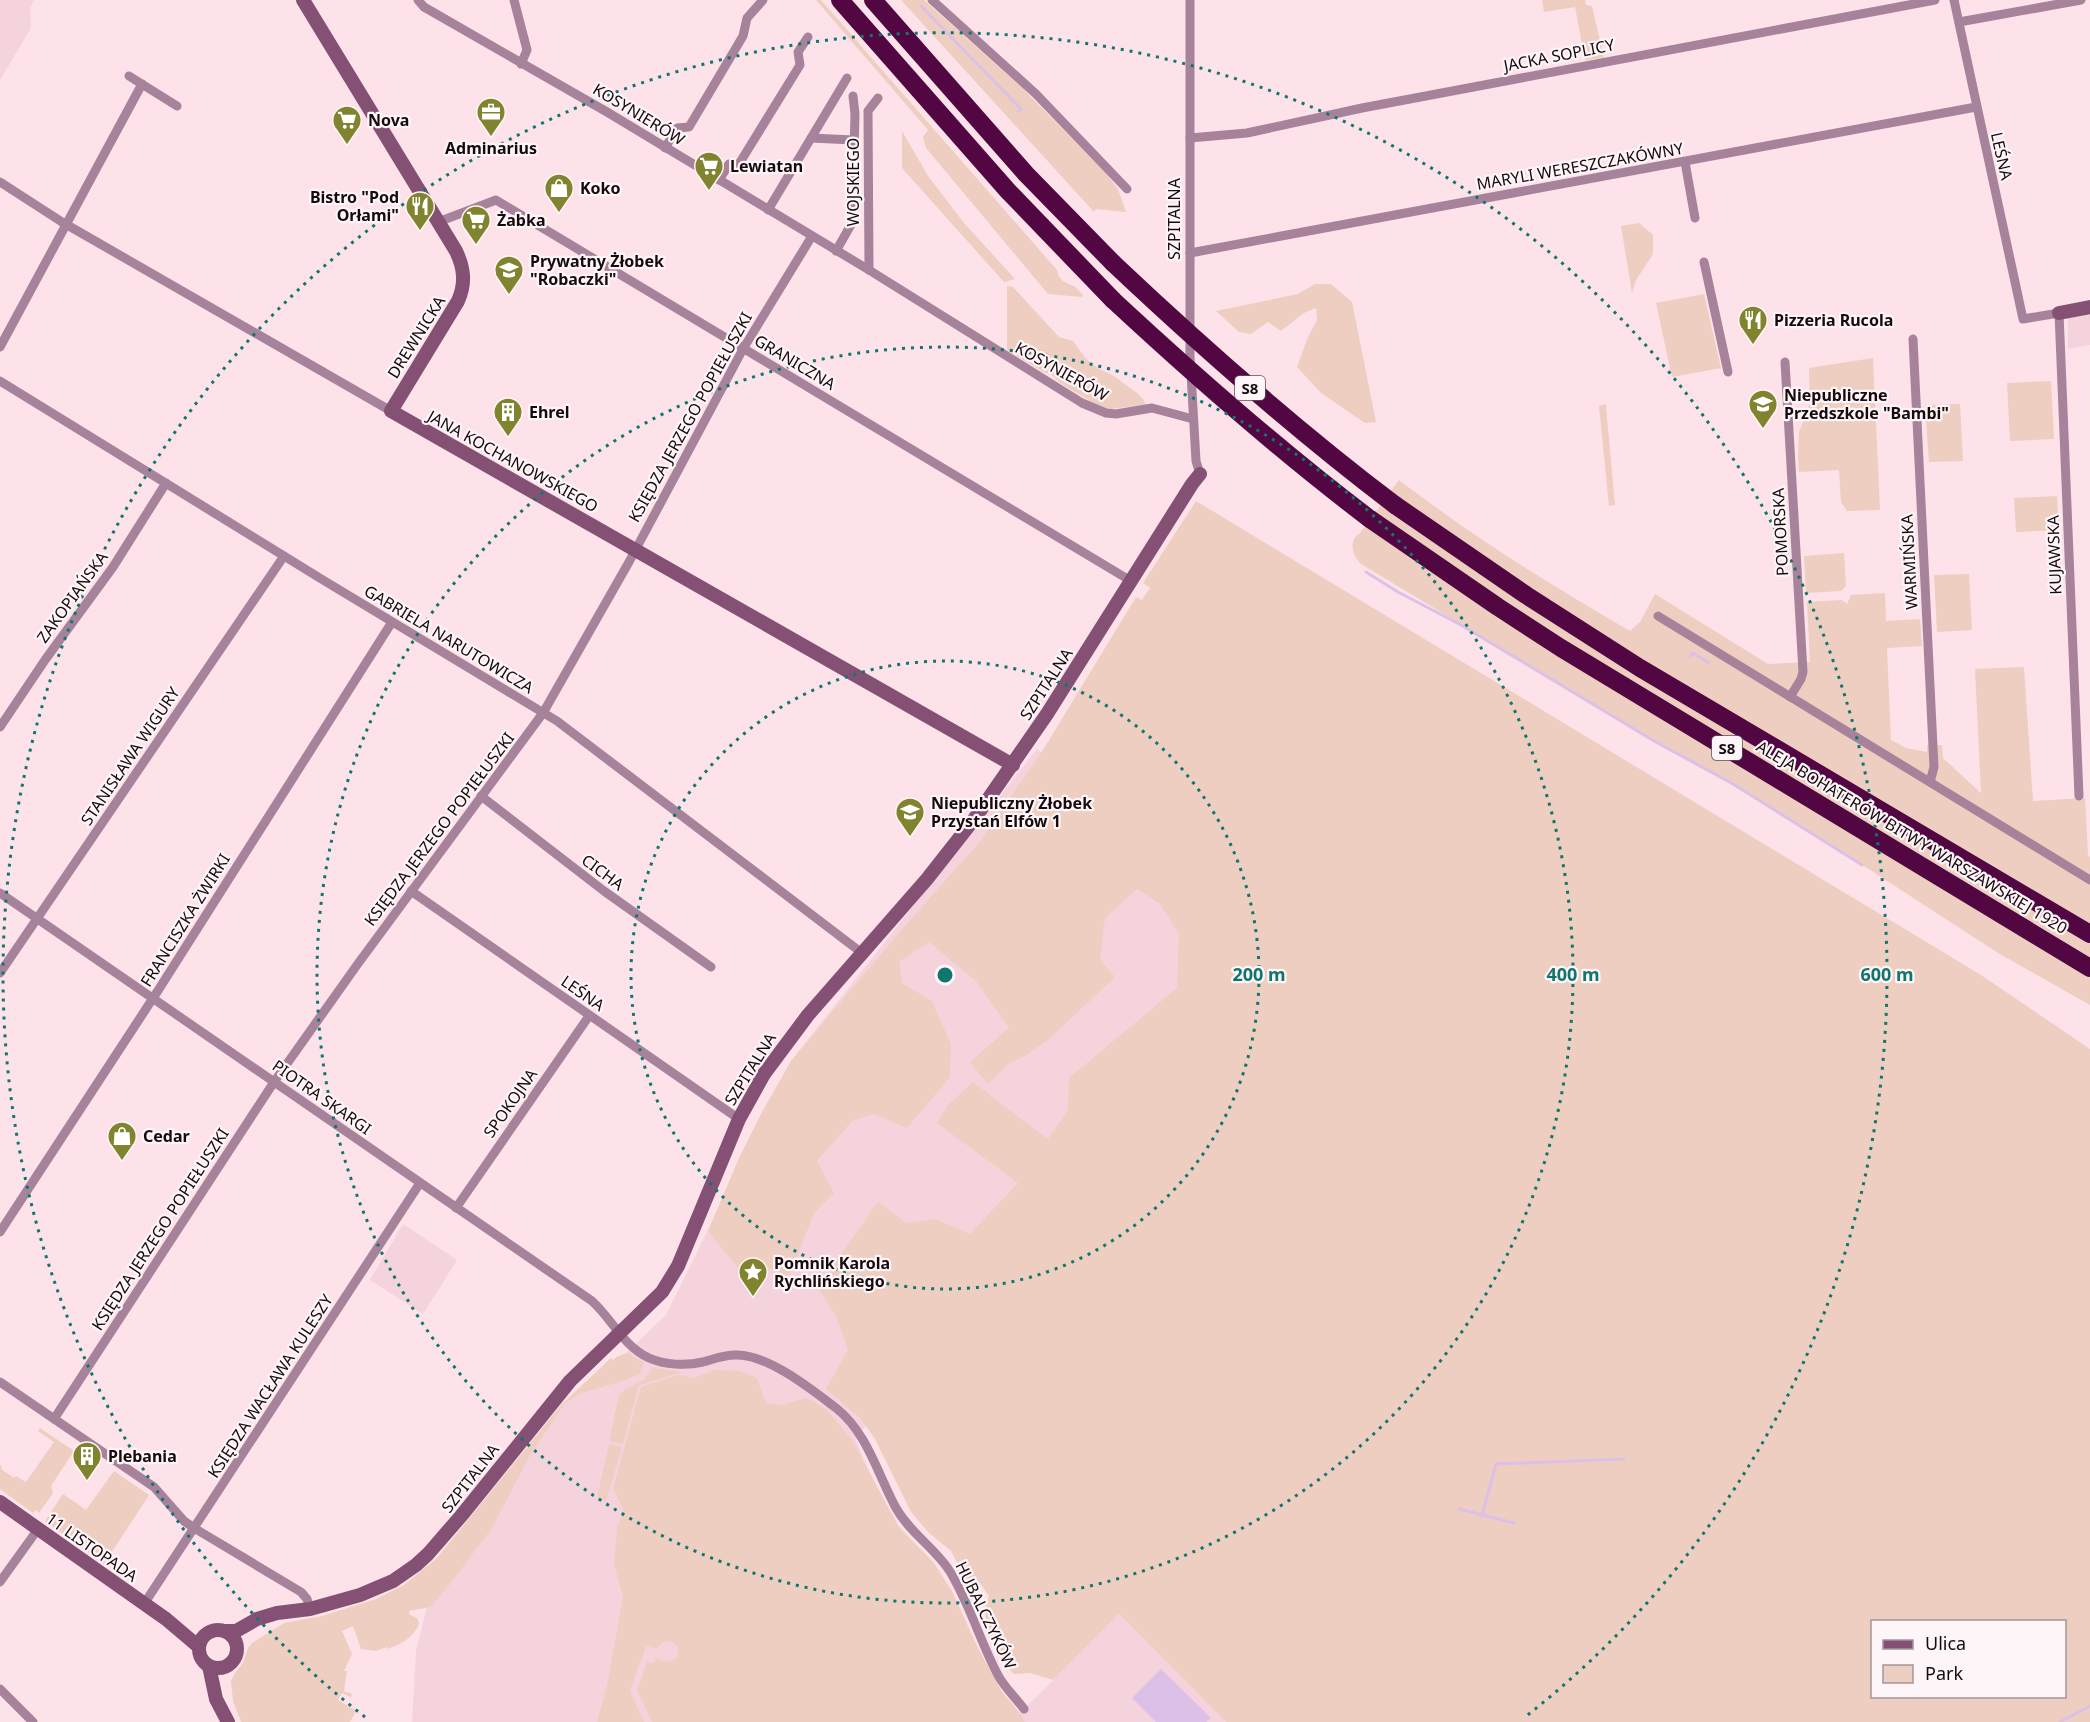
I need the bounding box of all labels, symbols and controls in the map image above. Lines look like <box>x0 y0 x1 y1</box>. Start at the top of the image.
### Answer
street label: JACKA SOPLICY <box>1500 33 1617 77</box>
street label: KOSYNIERÓW <box>589 78 689 150</box>
office icon: Adminarius <box>475 96 507 138</box>
supermarket icon: Nova <box>331 104 363 146</box>
place label: Nova <box>368 109 409 131</box>
street label: LEŚNA <box>1986 130 2018 183</box>
place label: Adminarius <box>445 137 537 159</box>
street label: MARYLI WERESZCZAKÓWNY <box>1475 137 1686 195</box>
street label: WOJSKIEGO <box>842 138 864 226</box>
supermarket icon: Lewiatan <box>693 150 725 192</box>
place label: Lewiatan <box>730 155 803 177</box>
shop icon: Koko <box>543 172 575 214</box>
place label: Koko <box>580 177 621 199</box>
street label: SZPITALNA <box>1163 177 1185 260</box>
place label: Bistro "Pod Orłami" <box>310 186 399 226</box>
restaurant icon: Bistro "Pod Orłami" <box>404 190 436 232</box>
supermarket icon: Żabka <box>460 204 492 246</box>
place label: Żabka <box>497 209 545 231</box>
place label: Prywatny Żłobek "Robaczki" <box>530 250 664 290</box>
school or university icon: Prywatny Żłobek "Robaczki" <box>493 254 525 296</box>
street label: DREWNICKA <box>382 291 450 382</box>
restaurant icon: Pizzeria Rucola <box>1737 304 1769 346</box>
street label: KSIĘDZA JERZEGO POPIEŁUSZKI <box>623 308 757 526</box>
place label: Pizzeria Rucola <box>1774 309 1893 331</box>
street label: GRANICZNA <box>750 329 840 395</box>
street label: KOSYNIERÓW <box>1011 336 1113 406</box>
road number: S8 <box>1235 376 1265 400</box>
place label: Niepubliczne Przedszkole "Bambi" <box>1784 384 1949 424</box>
school or university icon: Niepubliczne Przedszkole "Bambi" <box>1747 388 1779 430</box>
building icon: Ehrel <box>492 396 524 438</box>
place label: Ehrel <box>529 401 570 423</box>
street label: JANA KOCHANOWSKIEGO <box>422 404 602 517</box>
street label: POMORSKA <box>1767 487 1793 577</box>
street label: WARMIŃSKA <box>1895 513 1922 610</box>
street label: KUJAWSKA <box>2042 514 2066 595</box>
street label: ZAKOPIAŃSKA <box>31 546 113 647</box>
street label: GABRIELA NARUTOWICZA <box>360 580 538 699</box>
street label: SZPITALNA <box>1014 643 1078 724</box>
street label: STANISŁAWA WIGURY <box>75 682 185 829</box>
street label: KSIĘDZA JERZEGO POPIEŁUSZKI <box>359 728 519 930</box>
street label: ALEJA BOHATERÓW BITWY WARSZAWSKIEJ 1920 <box>1752 735 2072 939</box>
road number: S8 <box>1712 736 1742 760</box>
place label: Niepubliczny Żłobek Przystań Elfów 1 <box>931 792 1092 832</box>
school or university icon: Niepubliczny Żłobek Przystań Elfów 1 <box>894 796 926 838</box>
street label: FRANCISZKA ŻWIRKI <box>135 849 235 991</box>
street label: CICHA <box>577 849 629 896</box>
text: 200 m <box>1232 962 1286 986</box>
text: 400 m <box>1546 962 1600 986</box>
text: 600 m <box>1860 962 1914 986</box>
centre of rings <box>935 965 955 985</box>
street label: LEŚNA <box>557 970 610 1016</box>
street label: SZPITALNA <box>719 1028 781 1110</box>
street label: PIOTRA SKARGI <box>268 1055 376 1139</box>
street label: SPOKOJNA <box>478 1063 542 1142</box>
shop icon: Cedar <box>106 1120 138 1162</box>
street label: KSIĘDZA JERZEGO POPIEŁUSZKI <box>86 1124 234 1334</box>
place label: Cedar <box>143 1125 190 1147</box>
place label: Pomnik Karola Rychlińskiego <box>774 1252 890 1292</box>
place icon: Pomnik Karola Rychlińskiego <box>737 1256 769 1298</box>
street label: KSIĘDZA WACŁAWA KULESZY <box>202 1289 338 1482</box>
street label: SZPITALNA <box>436 1438 504 1517</box>
building icon: Plebania <box>71 1440 103 1482</box>
place label: Plebania <box>108 1445 177 1467</box>
street label: 11 LISTOPADA <box>42 1507 143 1587</box>
street label: HUBALCZYKÓW <box>950 1557 1022 1673</box>
legend <box>1871 1620 2066 1698</box>
text: Ulica <box>1925 1631 1966 1655</box>
text: Park <box>1925 1661 1963 1685</box>

